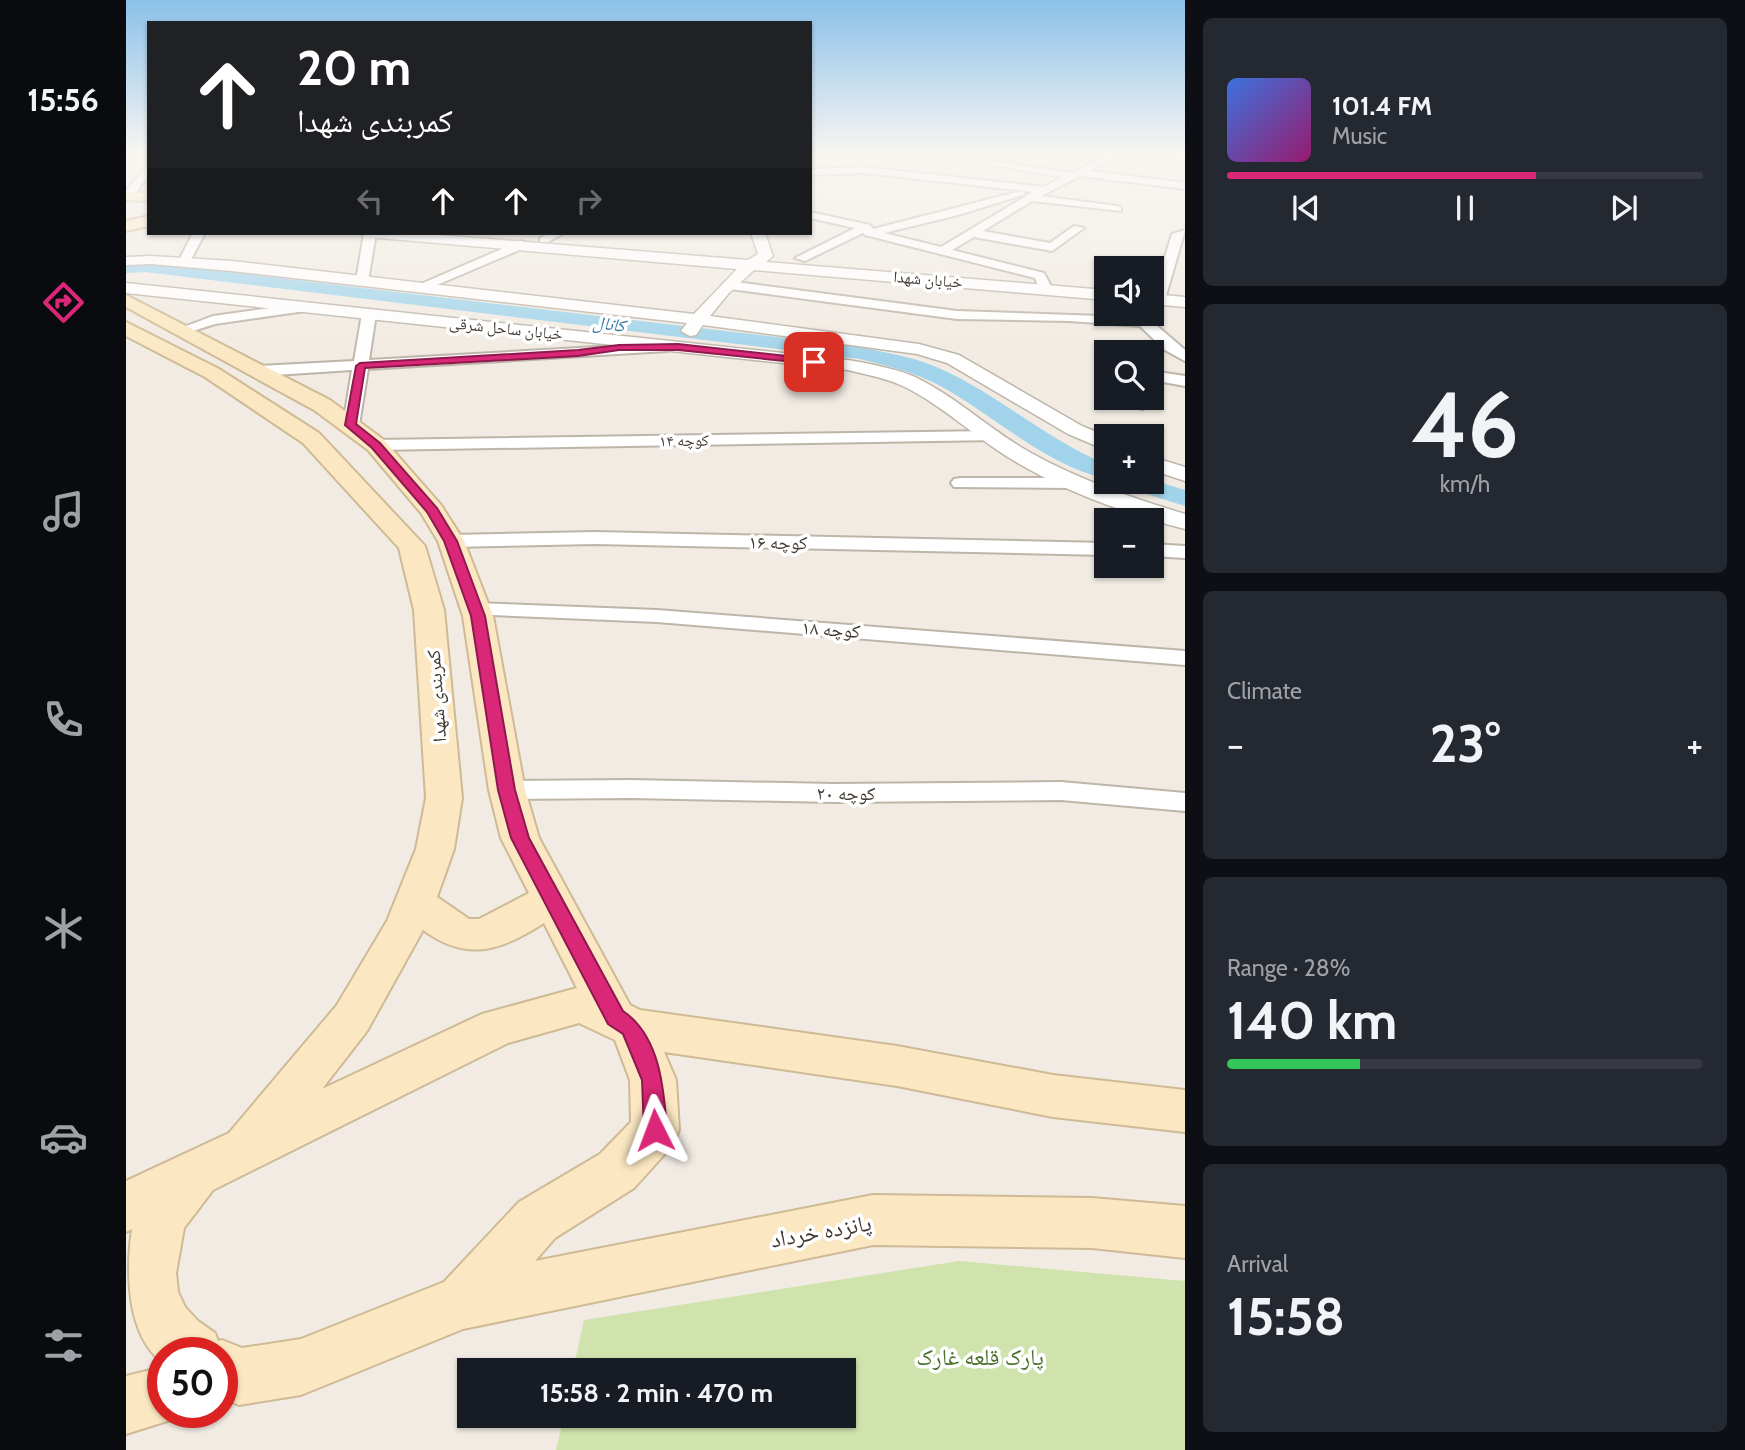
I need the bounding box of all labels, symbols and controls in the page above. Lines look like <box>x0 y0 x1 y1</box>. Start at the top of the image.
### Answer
text: 20 m <box>297 38 411 97</box>
icon: ahead <box>182 49 273 140</box>
text: 15:56 <box>27 80 99 119</box>
text: 101.4 FM <box>1332 90 1432 122</box>
text: کمربندی شهدا <box>297 101 453 140</box>
text: Music <box>1332 122 1387 150</box>
icon: left <box>351 182 389 220</box>
icon: ahead <box>424 182 462 220</box>
icon: ahead <box>497 182 535 220</box>
icon: right <box>570 182 608 220</box>
icon: previous <box>1287 189 1325 227</box>
icon: pause <box>1446 189 1484 227</box>
icon: next <box>1605 189 1643 227</box>
map controls <box>1094 256 1164 578</box>
button: sound <box>1094 256 1164 326</box>
street label: خیابان شهدا <box>892 267 963 293</box>
icon: directions <box>39 278 88 327</box>
water label: کانال <box>592 311 630 337</box>
street label: خیابان ساحل شرقی <box>448 313 564 345</box>
pin <box>784 332 844 392</box>
button: search <box>1094 340 1164 410</box>
icon: arrive <box>795 343 833 381</box>
text: 46 <box>1411 369 1519 480</box>
button: + <box>1094 424 1164 494</box>
street label: کوچه ۱۴ <box>659 431 709 450</box>
text: km/h <box>1440 470 1490 498</box>
icon: music <box>39 487 88 536</box>
button: − <box>1094 508 1164 578</box>
street label: کوچه ۱۶ <box>748 530 808 555</box>
street label: کوچه ۱۸ <box>801 616 861 643</box>
street label: کمربندی شهدا <box>422 649 451 743</box>
text: Climate <box>1227 677 1302 705</box>
icon: phone <box>39 695 88 744</box>
text: 23° <box>1430 712 1500 775</box>
text: − <box>1227 721 1244 768</box>
text: + <box>1686 721 1703 768</box>
street label: کوچه ۲۰ <box>817 782 876 805</box>
icon: climate <box>39 904 88 953</box>
text: Range · 28% <box>1227 954 1350 982</box>
text: 140 km <box>1227 989 1397 1052</box>
position arrow <box>618 1093 692 1167</box>
icon: car <box>39 1113 88 1162</box>
street label: پانزده خرداد <box>768 1208 874 1254</box>
text: Arrival <box>1227 1250 1288 1278</box>
text: 15:58 <box>1227 1285 1345 1348</box>
icon: filters <box>39 1321 88 1370</box>
speed limit sign: 50 <box>147 1337 238 1428</box>
park label: پارک قلعه غارک <box>916 1343 1044 1371</box>
text: 15:58 · 2 min · 470 m <box>540 1377 773 1409</box>

